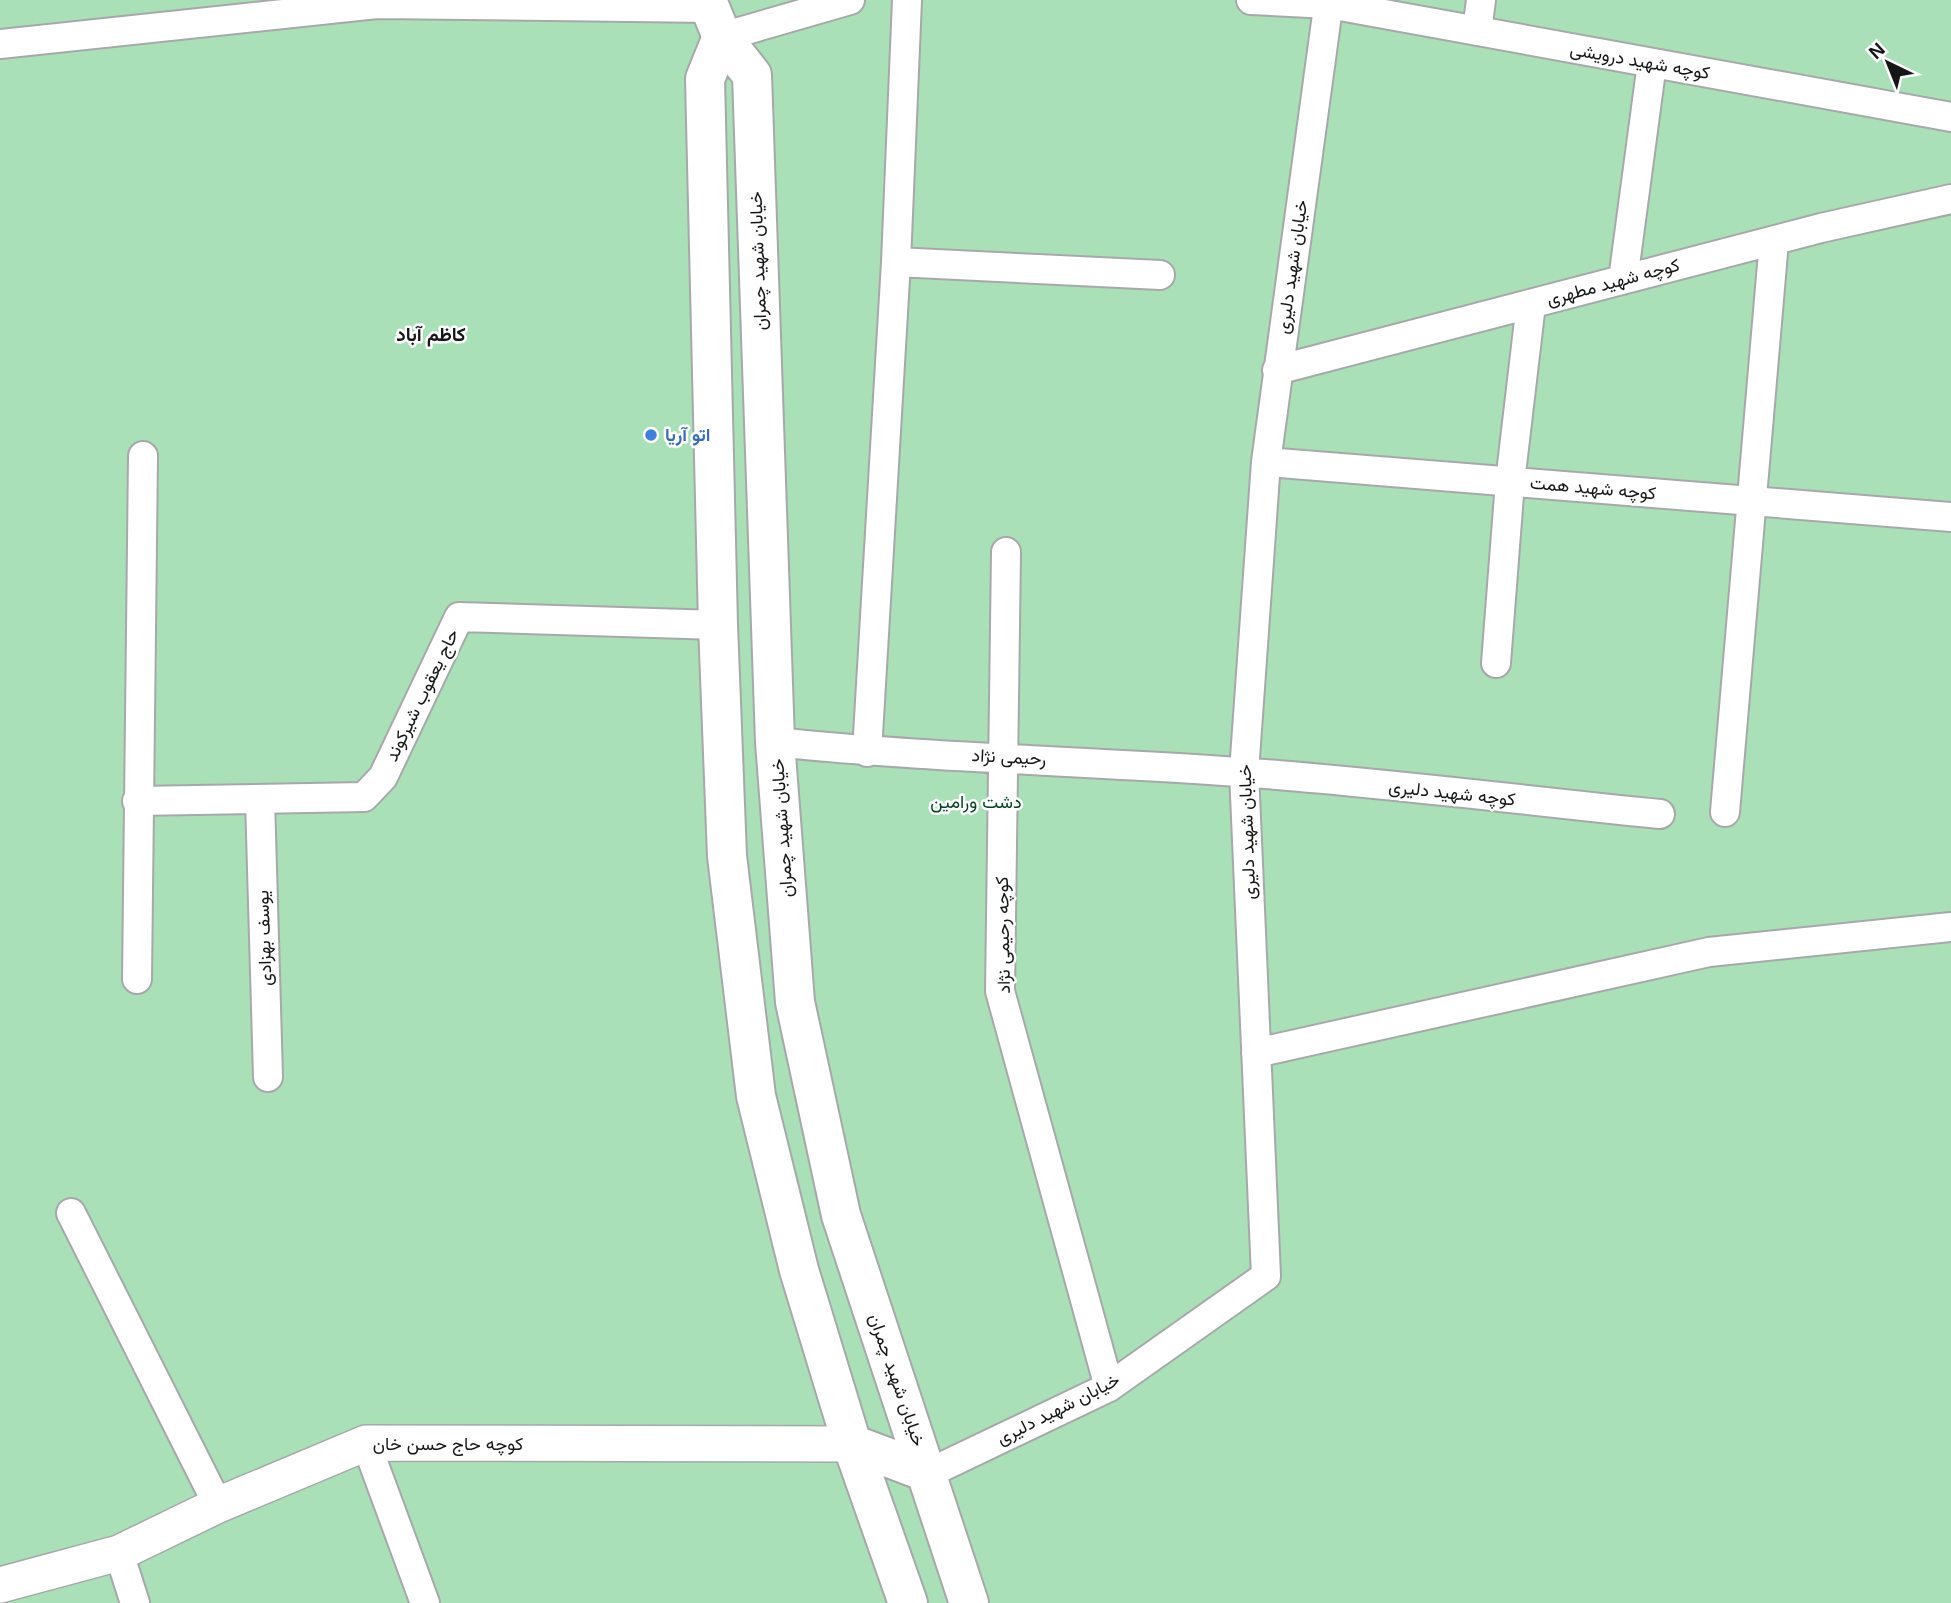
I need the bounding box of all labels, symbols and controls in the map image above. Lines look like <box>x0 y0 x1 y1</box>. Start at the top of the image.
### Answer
north arrow <box>1853 28 1923 98</box>
street label: کوچه شهید درویشی <box>1568 39 1711 85</box>
text: N <box>1865 39 1889 63</box>
street label: خیابان شهید چمران <box>746 191 772 331</box>
street label: خیابان شهید دلیری <box>1273 199 1312 336</box>
street label: کوچه شهید مطهری <box>1544 255 1682 311</box>
district label: کاظم آباد <box>396 324 466 347</box>
place label: اتو آریا <box>665 425 710 446</box>
marker: اتو آریا <box>643 427 659 443</box>
street label: کوچه شهید همت <box>1529 473 1657 505</box>
street label: حاج یعقوب شیرکوند <box>381 626 465 765</box>
street label: رحیمی نژاد <box>971 745 1047 770</box>
street label: خیابان شهید چمران <box>767 758 799 898</box>
street label: خیابان شهید دلیری <box>1235 764 1260 900</box>
street label: کوچه شهید دلیری <box>1387 776 1516 812</box>
park label: دشت ورامین <box>930 792 1022 813</box>
street label: کوچه رحیمی نژاد <box>992 876 1016 994</box>
street label: یوسف بهزادی <box>252 890 277 986</box>
street label: خیابان شهید چمران <box>863 1311 929 1450</box>
street label: خیابان شهید دلیری <box>993 1369 1123 1450</box>
street label: کوچه حاج حسن خان <box>373 1434 523 1456</box>

